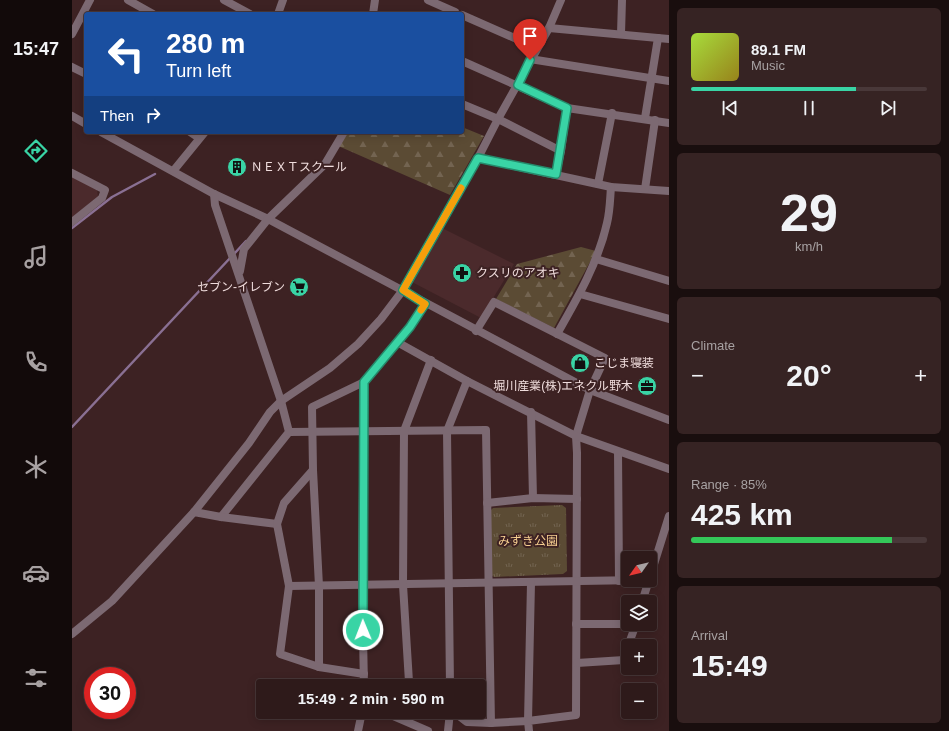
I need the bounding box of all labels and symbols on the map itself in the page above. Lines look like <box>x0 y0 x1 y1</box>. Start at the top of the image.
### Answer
pin <box>513 19 547 60</box>
building icon: ＮＥＸＴスクール <box>226 156 248 178</box>
place label: ＮＥＸＴスクール <box>251 160 347 174</box>
pharmacy icon: クスリのアオキ <box>451 262 473 284</box>
place label: クスリのアオキ <box>476 266 560 280</box>
supermarket icon: セブン-イレブン <box>288 276 310 298</box>
place label: セブン-イレブン <box>197 280 285 294</box>
shop icon: こじま寝装 <box>569 352 591 374</box>
place label: こじま寝装 <box>594 356 654 370</box>
office icon: 堀川産業(株)エネクル野木 <box>636 375 658 397</box>
place label: 堀川産業(株)エネクル野木 <box>493 379 633 393</box>
park label: みずき公園 <box>498 534 558 548</box>
north arrow <box>621 551 657 587</box>
position arrow <box>342 609 384 651</box>
speed limit sign: 30 <box>84 667 136 719</box>

